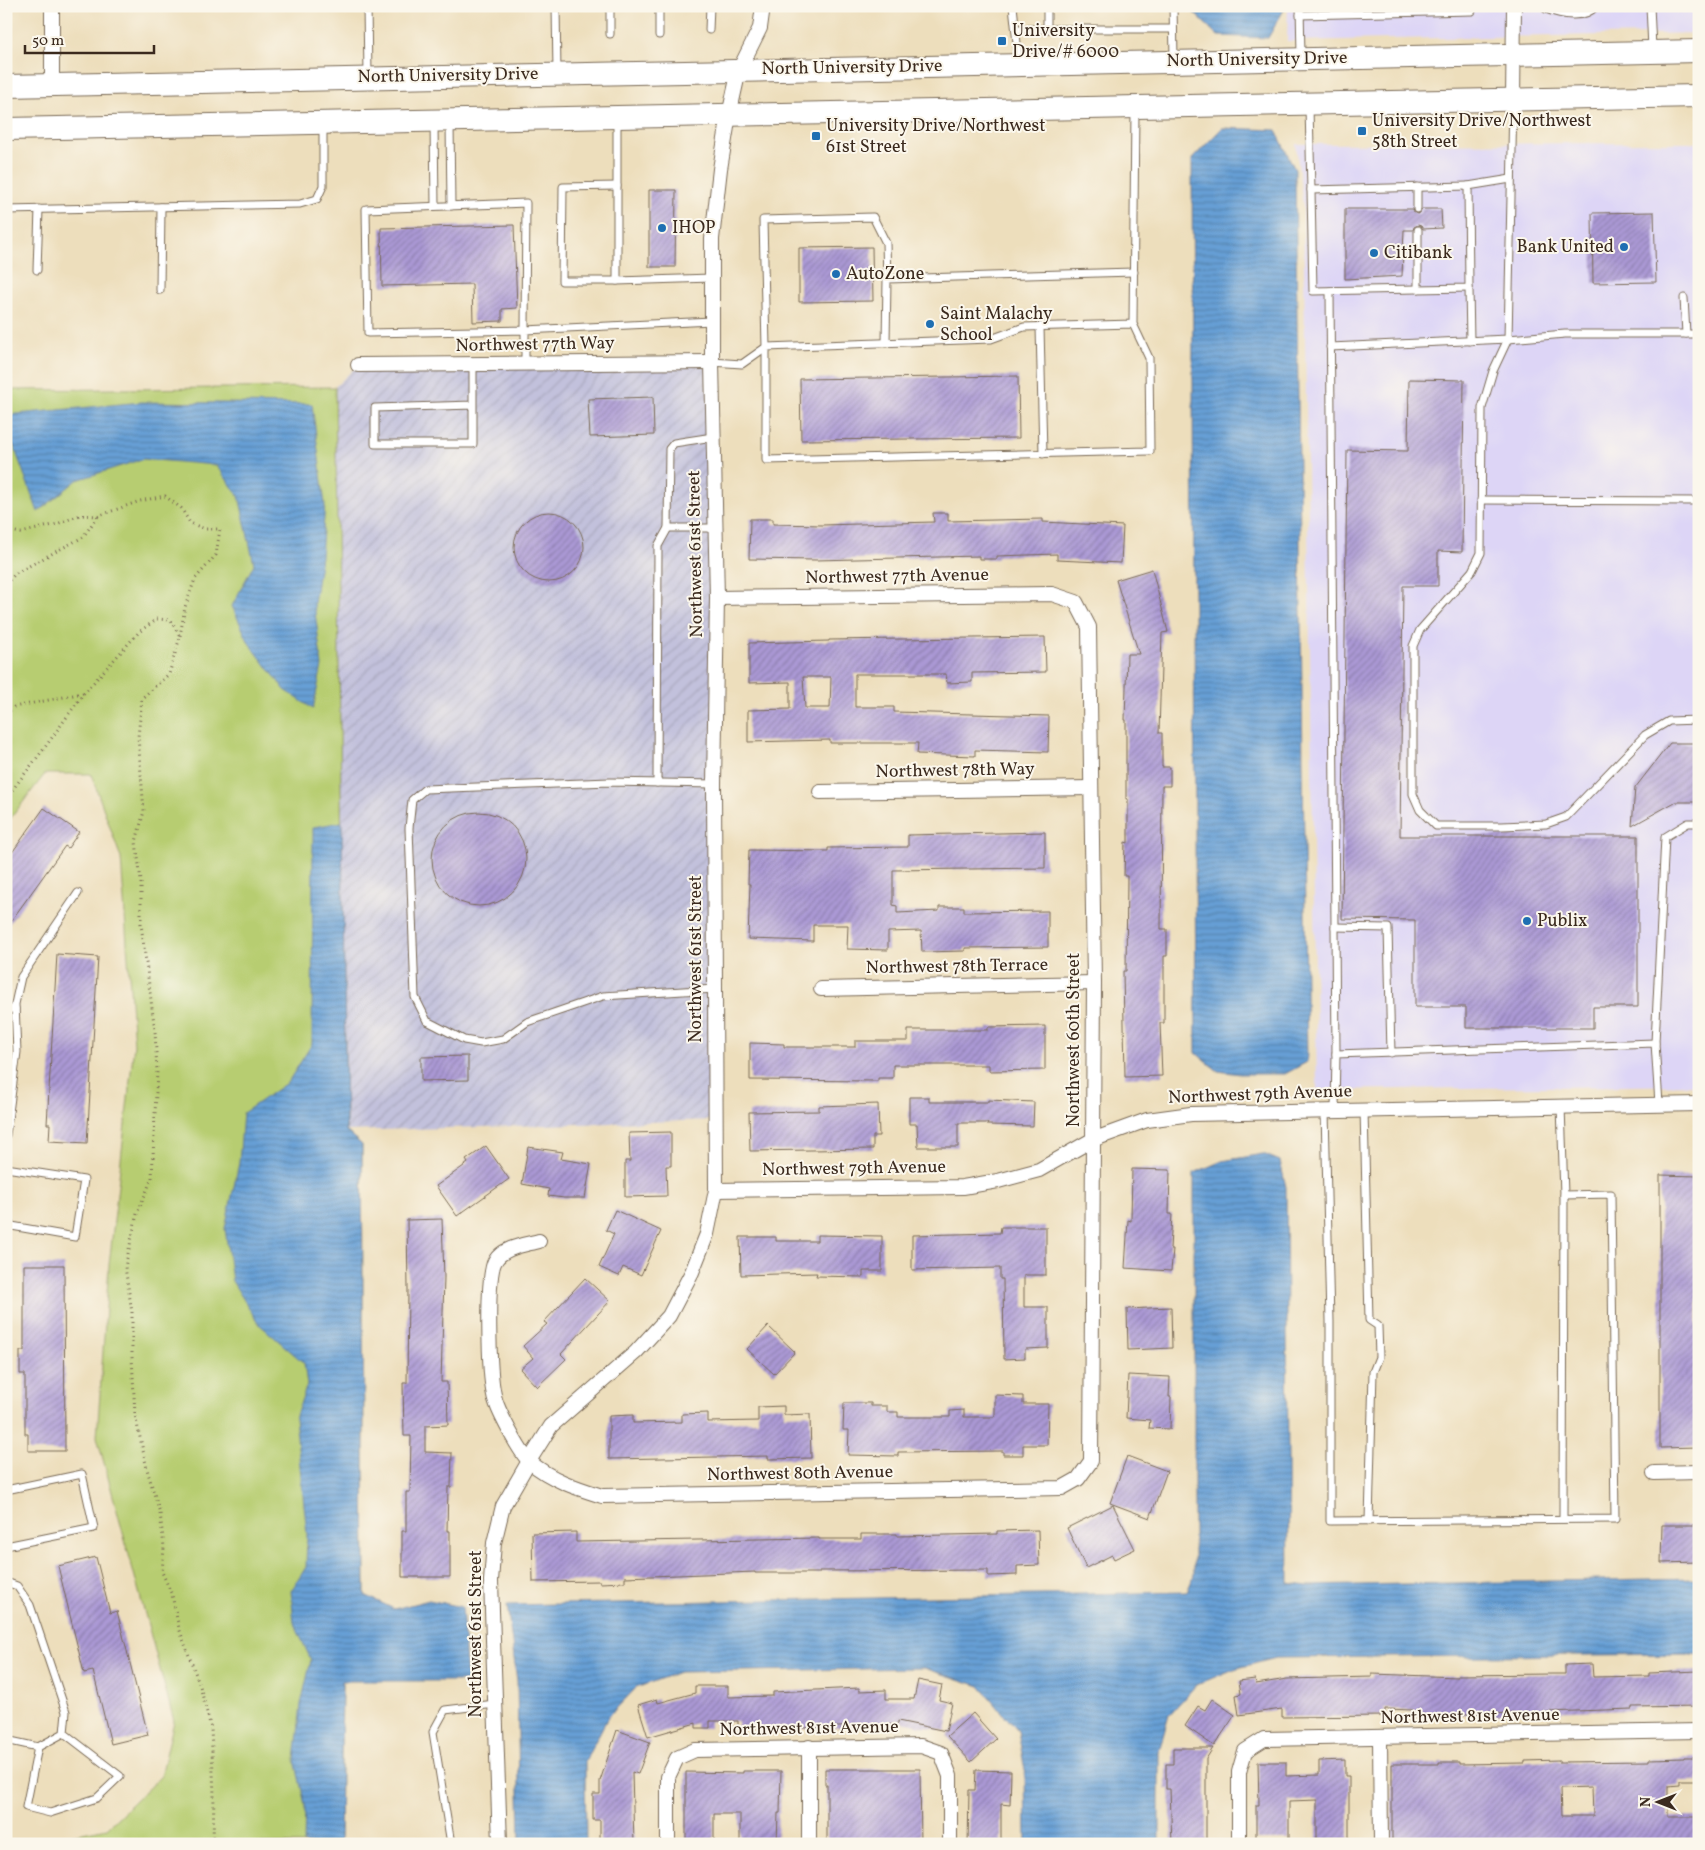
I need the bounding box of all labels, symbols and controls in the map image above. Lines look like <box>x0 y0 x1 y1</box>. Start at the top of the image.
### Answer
place label: University Drive/# 6000 <box>1012 19 1119 65</box>
scale bar <box>25 22 154 54</box>
text: 50 m <box>32 31 64 52</box>
marker: University Drive/# 6000 <box>996 35 1008 47</box>
street label: North University Drive <box>1166 46 1348 74</box>
street label: North University Drive <box>761 54 943 82</box>
street label: North University Drive <box>357 62 539 90</box>
place label: University Drive/Northwest 58th Street <box>1372 109 1592 155</box>
place label: University Drive/Northwest 61st Street <box>826 114 1046 160</box>
marker: University Drive/Northwest 58th Street <box>1356 125 1368 137</box>
marker: University Drive/Northwest 61st Street <box>810 130 822 142</box>
place label: IHOP <box>672 216 716 241</box>
marker: IHOP <box>656 222 668 234</box>
place label: Bank United <box>1517 235 1614 260</box>
place label: Citibank <box>1384 241 1452 266</box>
marker: Bank United <box>1618 241 1630 253</box>
marker: Citibank <box>1368 247 1380 259</box>
place label: AutoZone <box>846 262 924 287</box>
marker: AutoZone <box>830 268 842 280</box>
place label: Saint Malachy School <box>940 302 1053 348</box>
marker: Saint Malachy School <box>924 318 936 330</box>
street label: Northwest 77th Way <box>455 331 615 359</box>
street label: Northwest 61st Street <box>682 470 710 638</box>
street label: Northwest 77th Avenue <box>805 563 989 591</box>
street label: Northwest 78th Way <box>875 757 1035 785</box>
street label: Northwest 61st Street <box>684 875 709 1043</box>
place label: Publix <box>1537 909 1587 934</box>
marker: Publix <box>1521 915 1533 927</box>
street label: Northwest 78th Terrace <box>866 953 1048 981</box>
street label: Northwest 60th Street <box>1062 953 1087 1127</box>
street label: Northwest 79th Avenue <box>1168 1079 1352 1111</box>
street label: Northwest 79th Avenue <box>762 1155 946 1183</box>
street label: Northwest 80th Avenue <box>707 1460 893 1488</box>
street label: Northwest 61st Street <box>464 1550 489 1718</box>
street label: Northwest 81st Avenue <box>1380 1703 1560 1731</box>
street label: Northwest 81st Avenue <box>719 1715 899 1743</box>
north arrow <box>1632 1778 1682 1828</box>
text: N <box>1637 1797 1656 1807</box>

